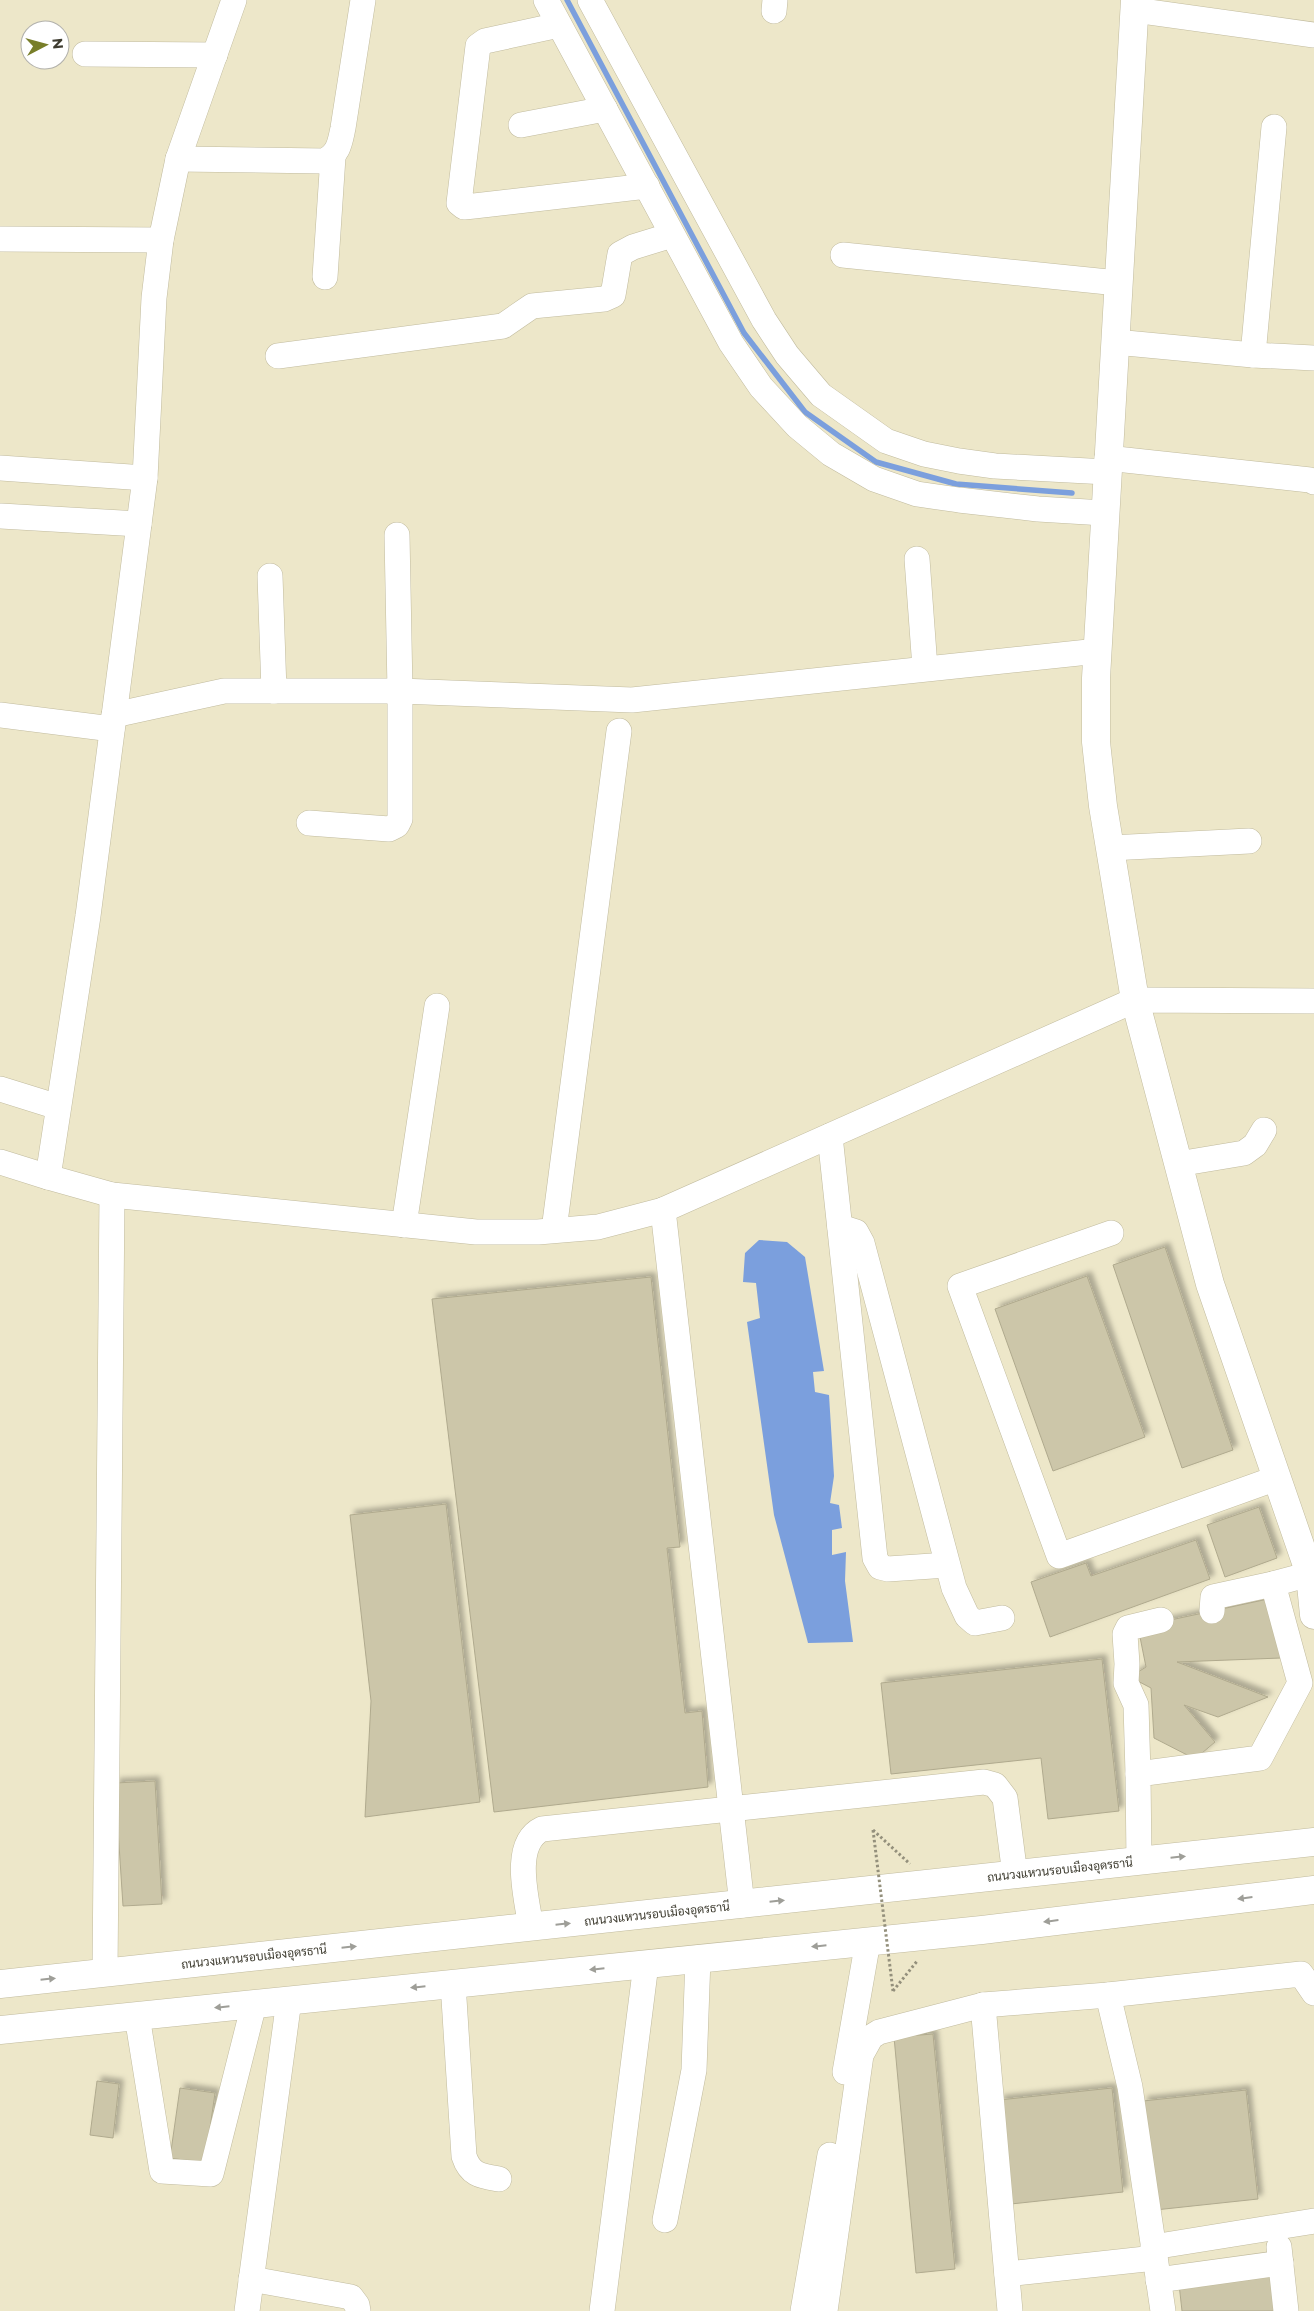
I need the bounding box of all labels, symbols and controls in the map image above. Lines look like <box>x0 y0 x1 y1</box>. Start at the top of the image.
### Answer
north arrow <box>20 20 70 70</box>
text: N <box>48 37 67 50</box>
one-way arrow <box>1170 1853 1186 1861</box>
street label: ถนนวงแหวนรอบเมืองอุดรธานี <box>986 1854 1134 1887</box>
one-way arrow <box>1236 1894 1252 1902</box>
one-way arrow <box>769 1897 785 1905</box>
street label: ถนนวงแหวนรอบเมืองอุดรธานี <box>583 1898 731 1931</box>
one-way arrow <box>1042 1917 1058 1925</box>
one-way arrow <box>555 1920 571 1928</box>
street label: ถนนวงแหวนรอบเมืองอุดรธานี <box>180 1941 328 1974</box>
one-way arrow <box>811 1942 827 1950</box>
one-way arrow <box>342 1943 358 1951</box>
one-way arrow <box>589 1965 605 1973</box>
one-way arrow <box>41 1975 57 1983</box>
one-way arrow <box>410 1983 426 1991</box>
one-way arrow <box>214 2003 230 2011</box>

